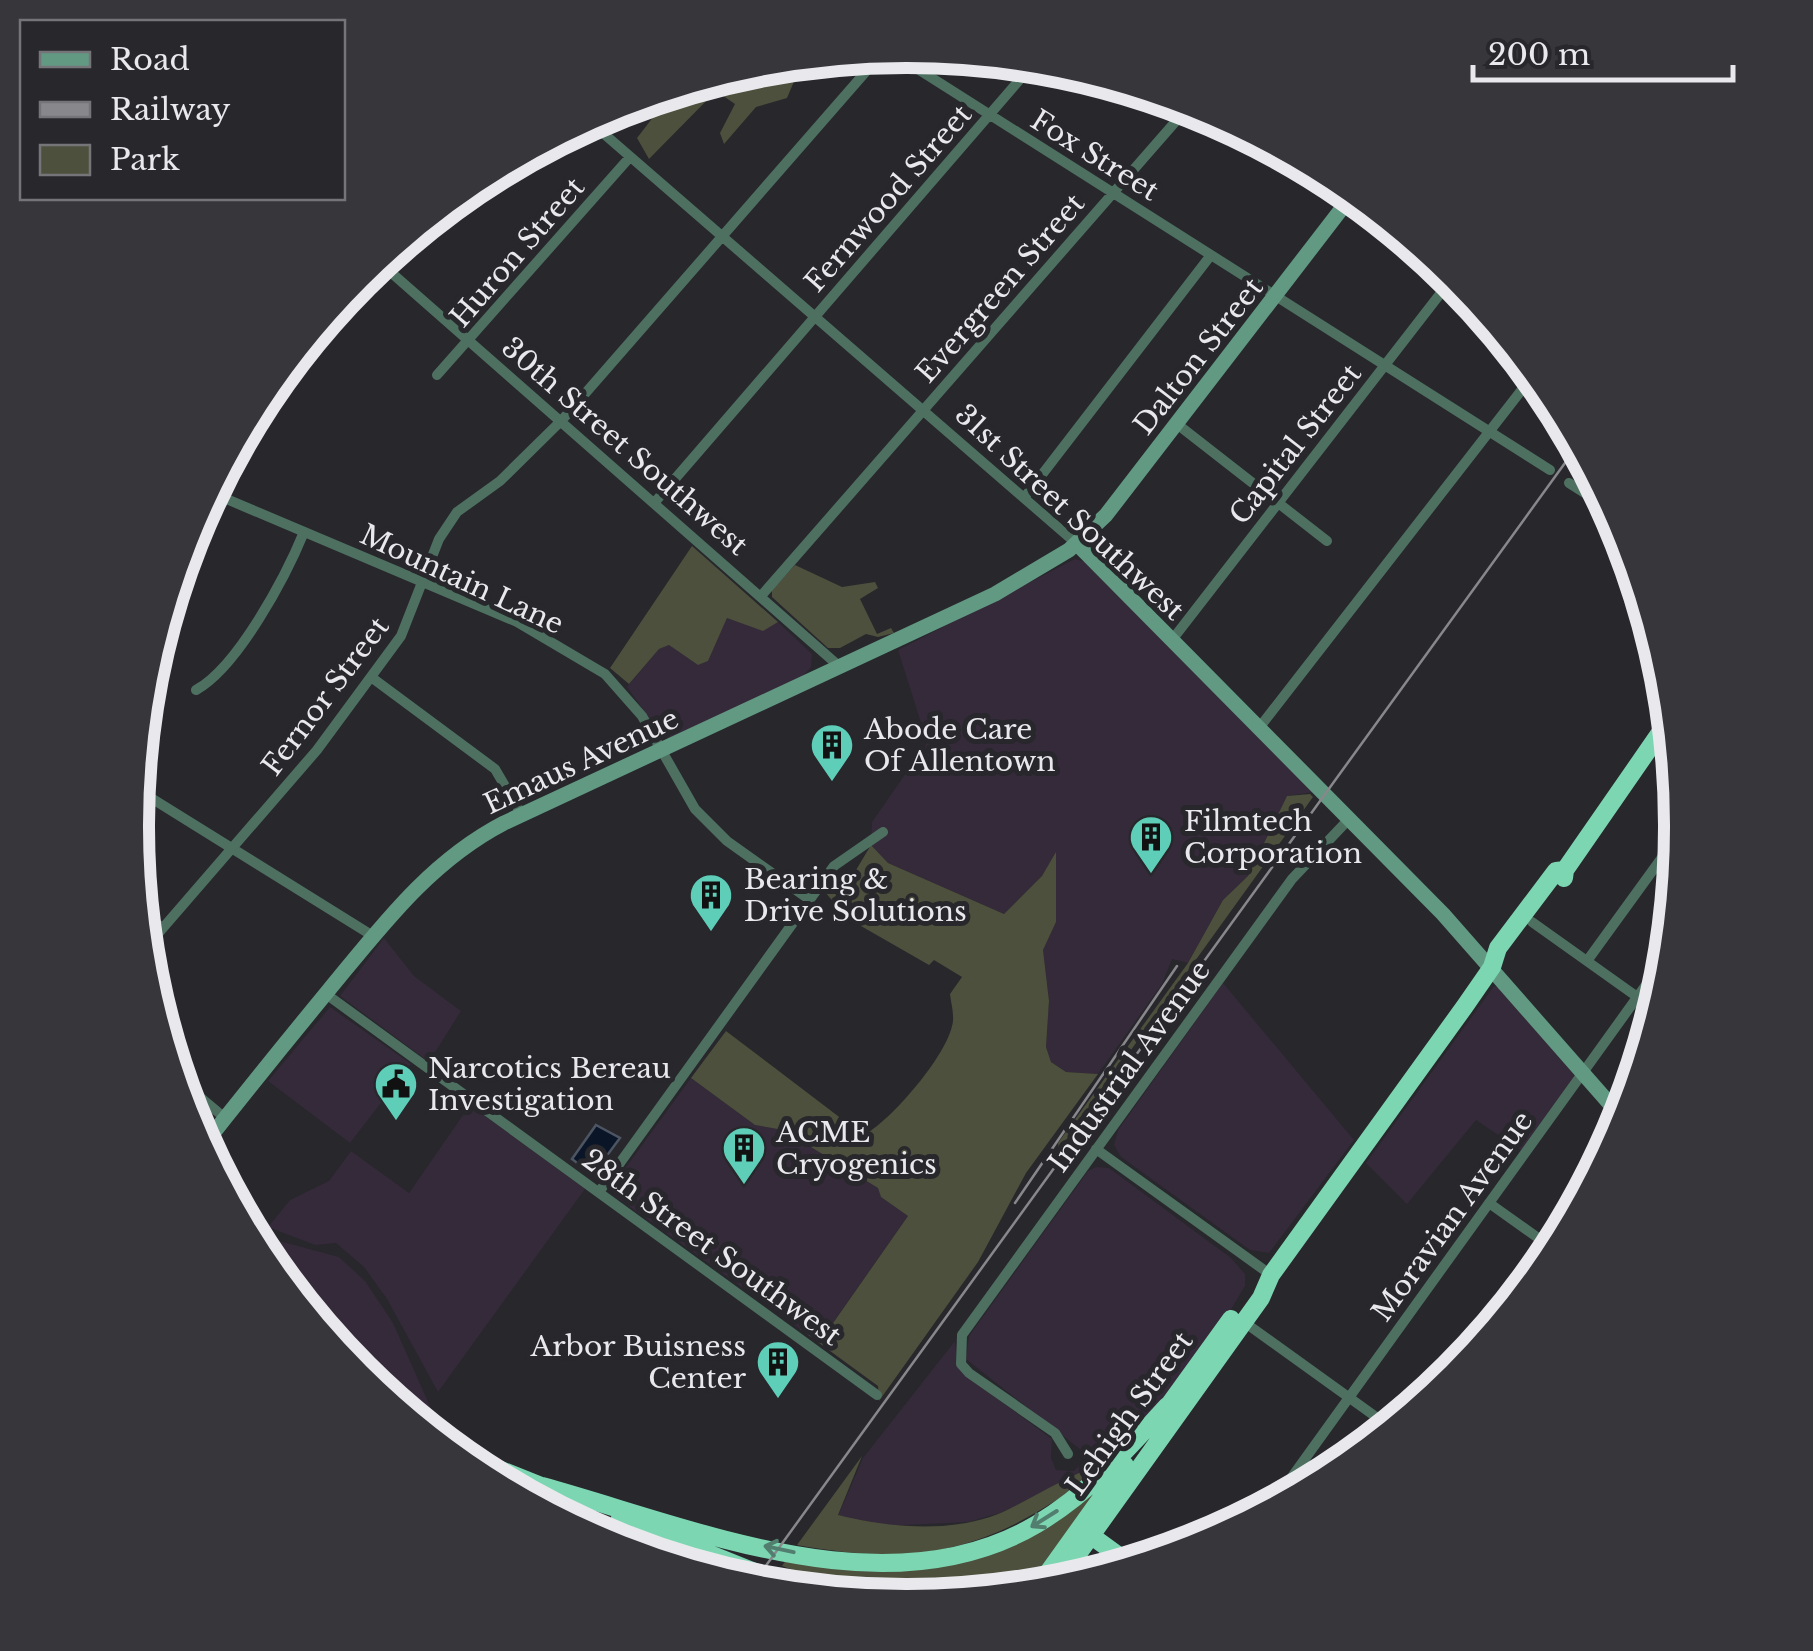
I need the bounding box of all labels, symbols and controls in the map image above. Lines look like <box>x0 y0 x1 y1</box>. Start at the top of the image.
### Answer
legend <box>20 20 345 200</box>
scale bar <box>1473 20 1733 82</box>
text: 200 m <box>1488 36 1590 73</box>
text: Road <box>110 41 190 78</box>
text: Railway <box>110 91 230 128</box>
street label: Fernwood Street <box>797 97 980 299</box>
street label: Fox Street <box>1024 102 1166 209</box>
text: Park <box>110 141 180 178</box>
street label: Huron Street <box>443 170 592 334</box>
street label: Evergreen Street <box>909 186 1092 390</box>
street label: Dalton Street <box>1126 270 1271 442</box>
street label: 30th Street Southwest <box>495 330 755 563</box>
street label: Capital Street <box>1222 357 1369 532</box>
street label: 31st Street Southwest <box>948 397 1192 628</box>
street label: Mountain Lane <box>355 517 569 642</box>
street label: Fernor Street <box>254 610 397 783</box>
street label: Emaus Avenue <box>478 701 684 822</box>
place label: Abode Care Of Allentown <box>863 712 1056 779</box>
building icon: Abode Care Of Allentown <box>809 722 855 783</box>
place label: Filmtech Corporation <box>1184 804 1362 871</box>
building icon: Filmtech Corporation <box>1128 814 1174 875</box>
place label: Bearing & Drive Solutions <box>744 862 967 929</box>
building icon: Bearing & Drive Solutions <box>688 872 734 933</box>
street label: Industrial Avenue <box>1041 954 1218 1179</box>
place label: Narcotics Bereau Investigation <box>428 1051 671 1118</box>
public building icon: Narcotics Bereau Investigation <box>373 1061 419 1122</box>
street label: Moravian Avenue <box>1364 1104 1540 1328</box>
place label: ACME Cryogenics <box>775 1115 937 1182</box>
building icon: ACME Cryogenics <box>721 1125 767 1186</box>
street label: 28th Street Southwest <box>575 1142 848 1353</box>
street label: Lehigh Street <box>1058 1324 1201 1502</box>
place label: Arbor Buisness Center <box>530 1329 747 1396</box>
building icon: Arbor Buisness Center <box>755 1339 801 1400</box>
one-way arrow <box>1030 1509 1059 1529</box>
one-way arrow <box>764 1538 796 1557</box>

